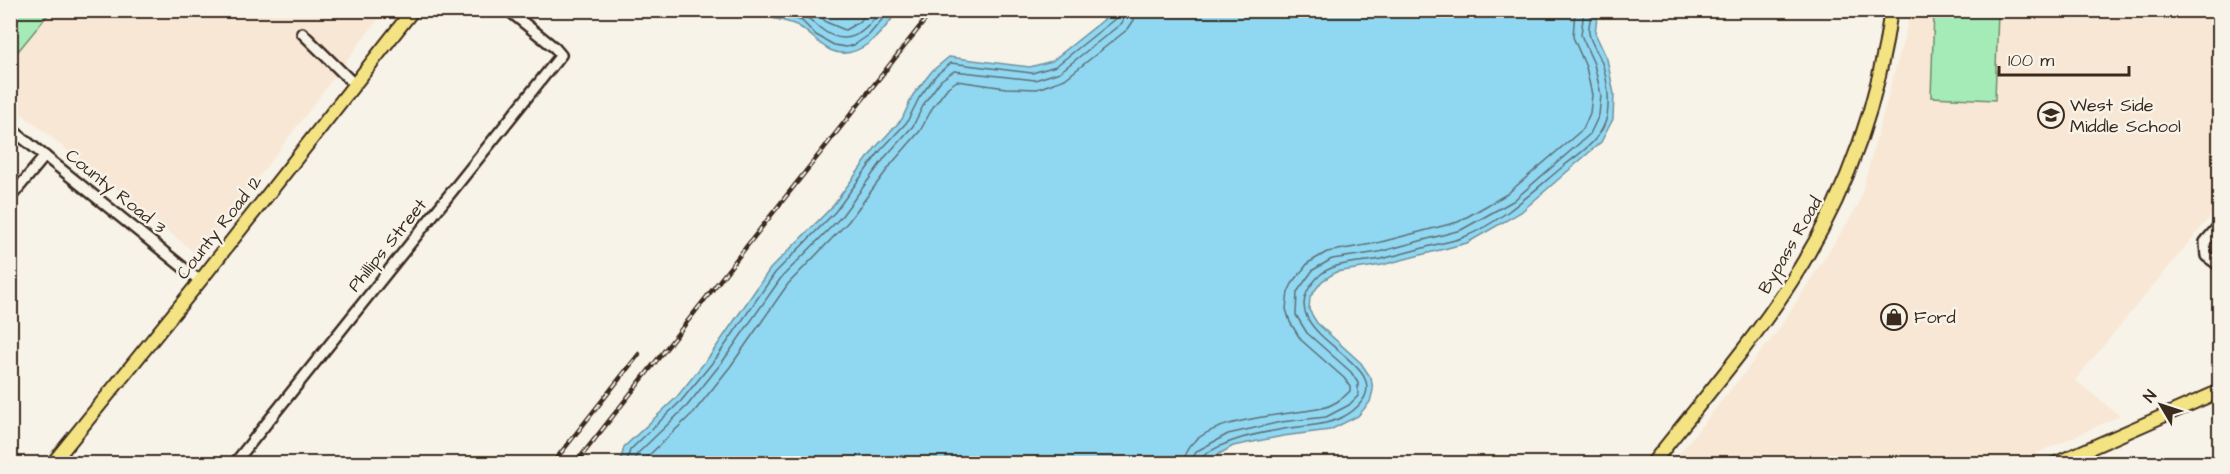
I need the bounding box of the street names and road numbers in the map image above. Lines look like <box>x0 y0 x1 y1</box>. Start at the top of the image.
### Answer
street label: County Road 3 <box>59 143 171 241</box>
street label: County Road 12 <box>171 169 269 285</box>
street label: Bypass Road <box>1752 192 1829 299</box>
street label: Phillips Street <box>342 193 433 297</box>

